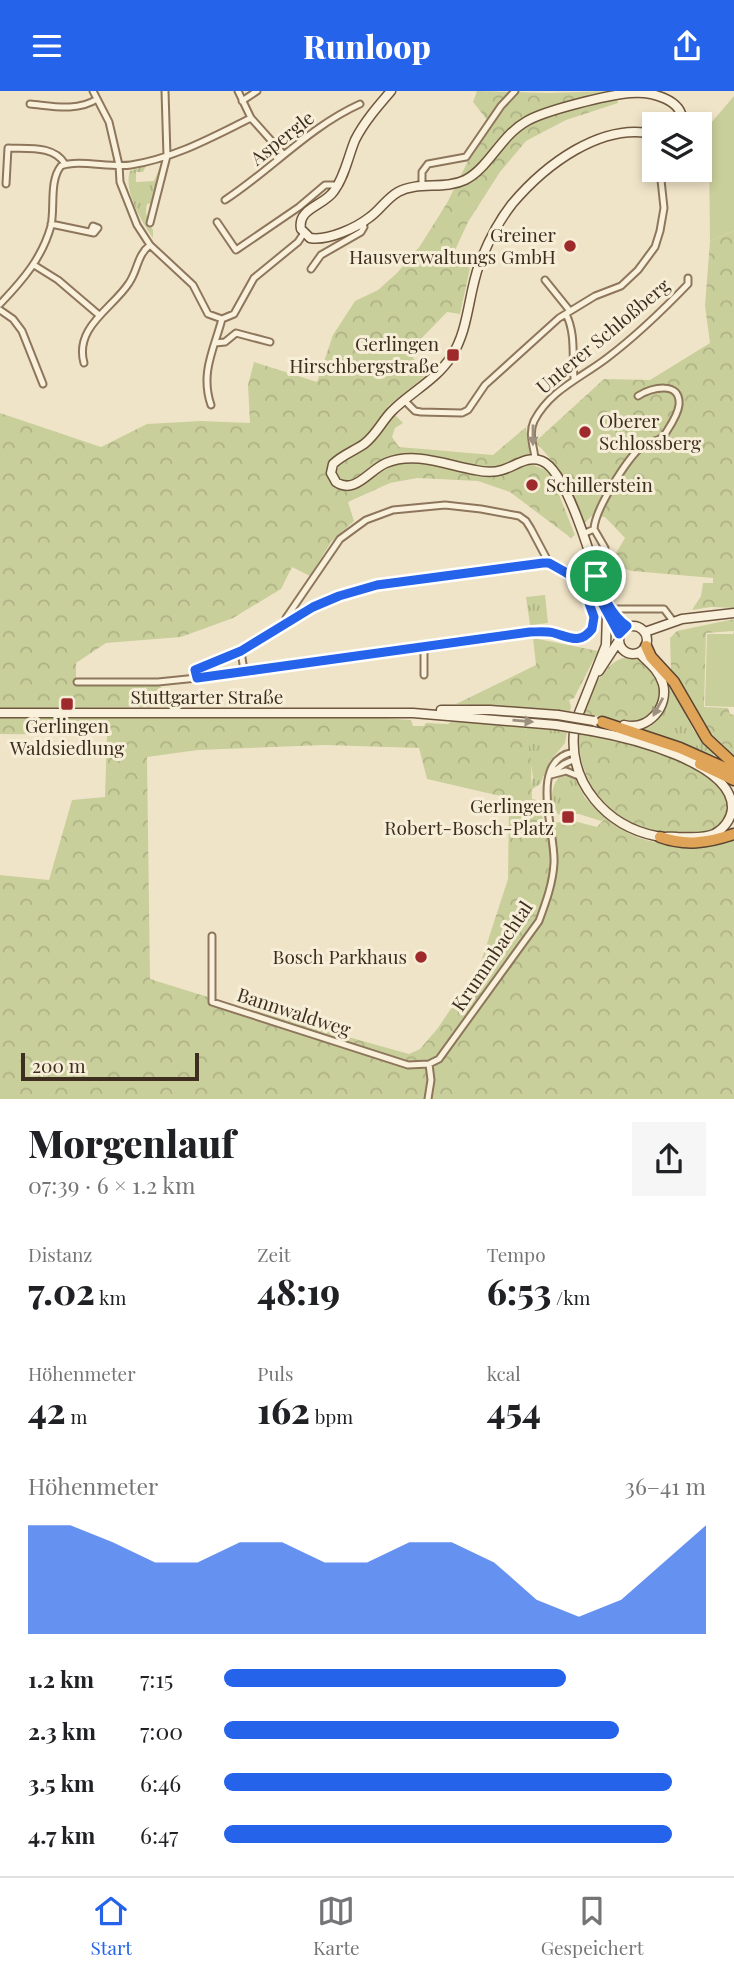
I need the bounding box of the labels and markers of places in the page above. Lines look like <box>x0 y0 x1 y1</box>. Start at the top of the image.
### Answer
place label: Greiner Hausverwaltungs GmbH <box>349 221 557 269</box>
marker: Greiner Hausverwaltungs GmbH <box>562 238 578 254</box>
place label: Gerlingen Hirschbergstraße <box>289 330 440 378</box>
marker: Gerlingen Hirschbergstraße <box>445 347 461 363</box>
place label: Oberer Schlossberg <box>599 407 701 455</box>
marker: Oberer Schlossberg <box>577 424 593 440</box>
place label: Schillerstein <box>546 471 653 497</box>
marker: Schillerstein <box>524 477 540 493</box>
pin <box>566 546 626 606</box>
marker: Gerlingen Waldsiedlung <box>59 696 75 712</box>
place label: Gerlingen Waldsiedlung <box>9 712 124 760</box>
place label: Gerlingen Robert-Bosch-Platz <box>384 792 555 840</box>
marker: Gerlingen Robert-Bosch-Platz <box>560 809 576 825</box>
place label: Bosch Parkhaus <box>273 943 407 969</box>
marker: Bosch Parkhaus <box>413 949 429 965</box>

